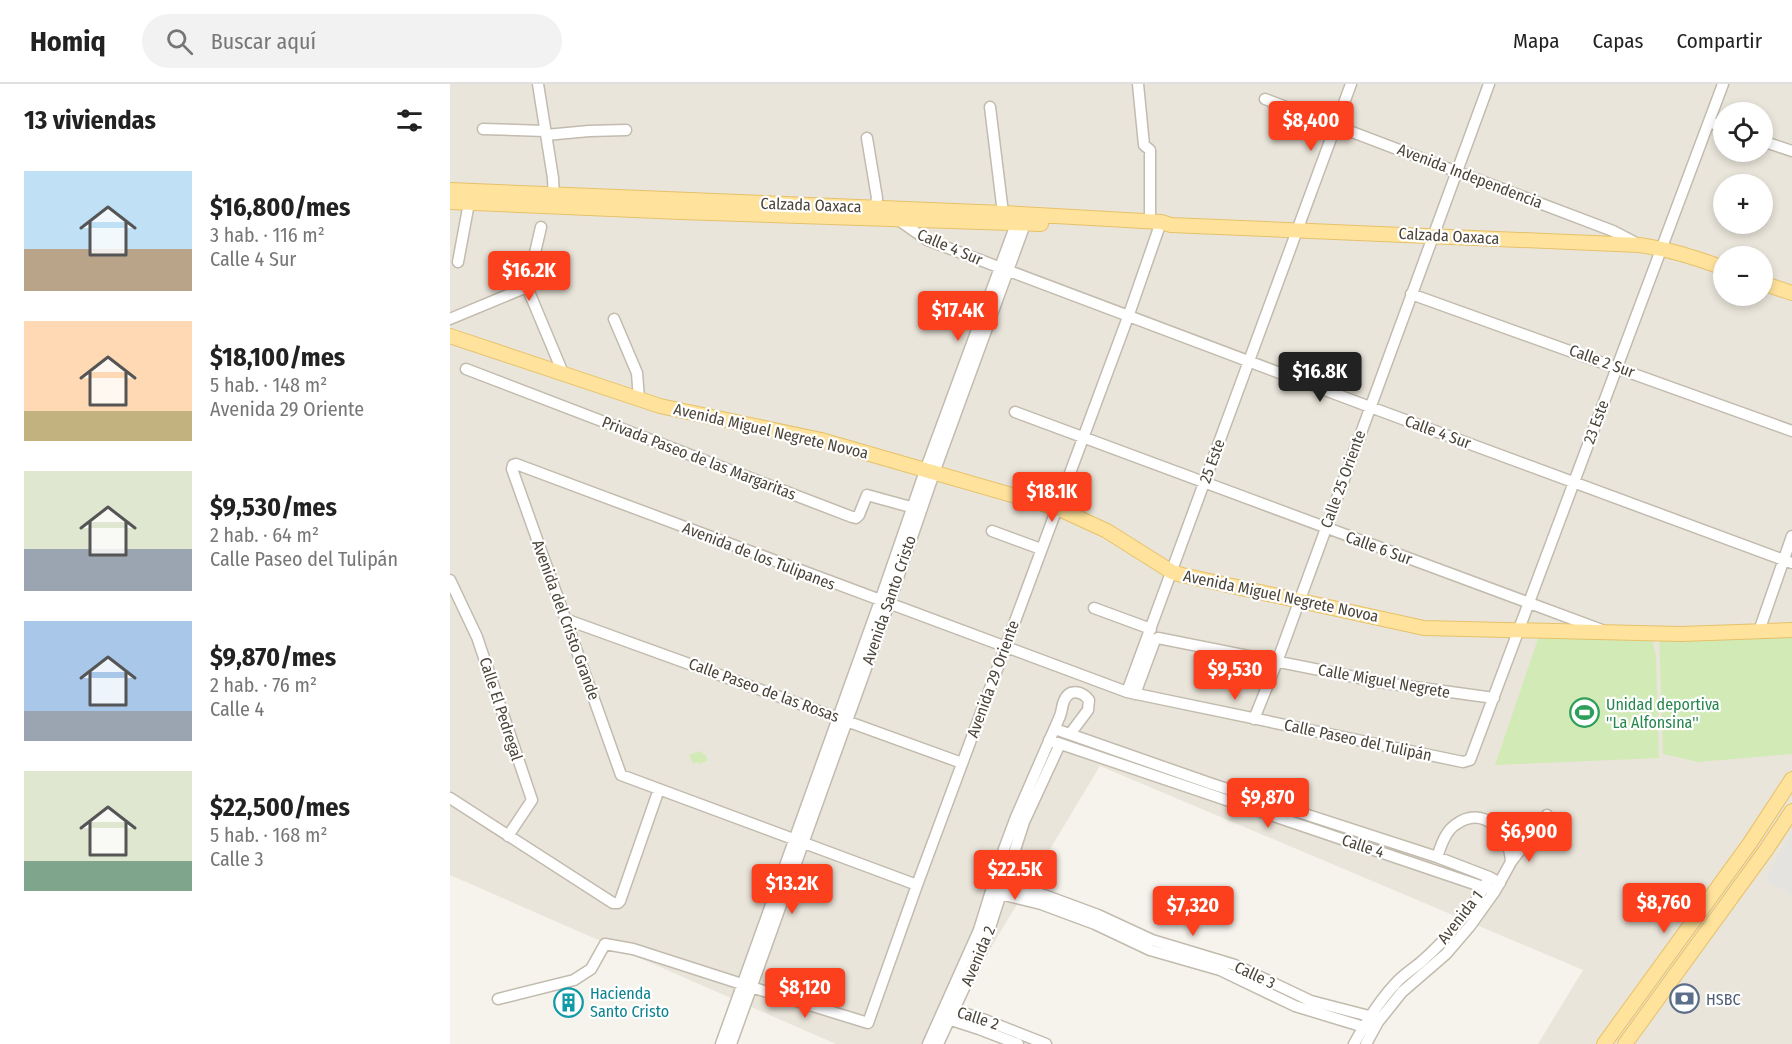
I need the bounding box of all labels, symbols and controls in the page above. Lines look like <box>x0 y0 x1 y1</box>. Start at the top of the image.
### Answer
search box <box>142 14 562 68</box>
text: Homiq <box>30 25 106 58</box>
icon: search <box>163 25 196 58</box>
text: Buscar aquí <box>211 28 316 55</box>
text: Mapa <box>1513 28 1560 54</box>
text: Capas <box>1593 28 1643 54</box>
text: Compartir <box>1676 28 1762 54</box>
pin: $8,400 <box>1262 101 1360 152</box>
map controls <box>1713 102 1773 306</box>
button: locate <box>1713 102 1773 162</box>
icon: filters <box>393 104 426 137</box>
text: 13 viviendas <box>24 105 156 136</box>
text: $8,400 <box>1283 108 1339 132</box>
street label: Avenida Independencia <box>1395 140 1545 212</box>
button: + <box>1713 174 1773 234</box>
text: $16,800/mes <box>210 192 350 223</box>
street label: Calzada Oaxaca <box>760 194 862 216</box>
icon: home <box>72 195 144 267</box>
text: 3 hab. · 116 m² <box>210 223 325 247</box>
street label: Calzada Oaxaca <box>1398 224 1500 248</box>
street label: Calle 4 Sur <box>914 225 986 269</box>
button: − <box>1713 246 1773 306</box>
text: Calle 4 Sur <box>210 247 296 271</box>
pin: $16.2K <box>480 251 578 302</box>
text: $16.2K <box>502 258 556 282</box>
pin: $17.4K <box>909 291 1007 342</box>
text: $17.4K <box>932 298 984 322</box>
street label: Calle 2 Sur <box>1567 340 1638 382</box>
text: $18,100/mes <box>210 342 345 373</box>
icon: home <box>72 345 144 417</box>
pin: $16.8K <box>1271 352 1369 403</box>
text: $16.8K <box>1293 359 1347 383</box>
text: 5 hab. · 148 m² <box>210 373 327 397</box>
text: Avenida 29 Oriente <box>210 397 364 421</box>
street label: 23 Este <box>1579 397 1613 446</box>
street label: Avenida Miguel Negrete Novoa <box>672 399 870 463</box>
street label: Calle 4 Sur <box>1402 411 1474 453</box>
street label: Privada Paseo de las Margaritas <box>599 412 799 504</box>
street label: Calle 25 Oriente <box>1317 427 1370 531</box>
street label: 25 Este <box>1195 436 1229 486</box>
pin: $18.1K <box>1003 472 1101 523</box>
text: $18.1K <box>1027 479 1077 503</box>
text: $9,530/mes <box>210 492 337 523</box>
icon: home <box>72 495 144 567</box>
street label: Avenida de los Tulipanes <box>680 518 838 594</box>
text: 2 hab. · 64 m² <box>210 523 319 547</box>
street label: Calle 6 Sur <box>1343 527 1415 569</box>
street label: Avenida Santo Cristo <box>858 533 920 667</box>
street label: Avenida del Cristo Grande <box>528 537 604 703</box>
text: Calle Paseo del Tulipán <box>210 547 398 571</box>
street label: Avenida Miguel Negrete Novoa <box>1182 566 1381 626</box>
street label: Avenida 29 Oriente <box>963 618 1023 740</box>
text: $9,870/mes <box>210 642 336 673</box>
icon: home <box>72 645 144 717</box>
pin: $9,530 <box>1186 650 1284 701</box>
street label: Calle Paseo de las Rosas <box>686 654 842 726</box>
street label: Calle El Pedregal <box>475 655 527 763</box>
text: $9,530 <box>1208 657 1262 681</box>
street label: Calle Miguel Negrete <box>1316 660 1452 702</box>
text: 2 hab. · 76 m² <box>210 673 317 697</box>
place label: Unidad deportiva ''La Alfonsina'' <box>1606 695 1720 732</box>
text: Calle 4 <box>210 697 264 721</box>
sports icon: Unidad deportiva ''La Alfonsina'' <box>1569 697 1601 729</box>
street label: Calle Paseo del Tulipán <box>1282 715 1434 765</box>
pin: $9,870 <box>1219 778 1317 829</box>
text: $9,870 <box>1241 785 1295 809</box>
text: $22,500/mes <box>210 792 350 823</box>
icon: home <box>72 795 144 867</box>
pin: $6,900 <box>1480 812 1578 863</box>
text: $6,900 <box>1501 819 1557 843</box>
text: 5 hab. · 168 m² <box>210 823 327 847</box>
street label: Calle 4 <box>1339 830 1387 862</box>
text: Calle 3 <box>210 847 264 871</box>
pin: $22.5K <box>966 850 1064 901</box>
text: $22.5K <box>988 857 1042 881</box>
pin: $13.2K <box>743 864 841 915</box>
text: $13.2K <box>766 871 818 895</box>
pin: $8,760 <box>1615 883 1713 934</box>
pin: $7,320 <box>1144 886 1242 937</box>
street label: Avenida 1 <box>1433 887 1487 947</box>
text: $8,760 <box>1637 890 1691 914</box>
text: $7,320 <box>1167 893 1219 917</box>
street label: Avenida 2 <box>957 923 999 989</box>
street label: Calle 3 <box>1232 957 1278 993</box>
pin: $8,120 <box>756 968 854 1019</box>
text: $8,120 <box>779 975 831 999</box>
bank icon: HSBC <box>1669 983 1701 1015</box>
place label: Hacienda Santo Cristo <box>590 984 669 1021</box>
building icon: Hacienda Santo Cristo <box>553 986 585 1018</box>
place label: HSBC <box>1706 990 1741 1009</box>
street label: Calle 2 <box>955 1002 1001 1034</box>

